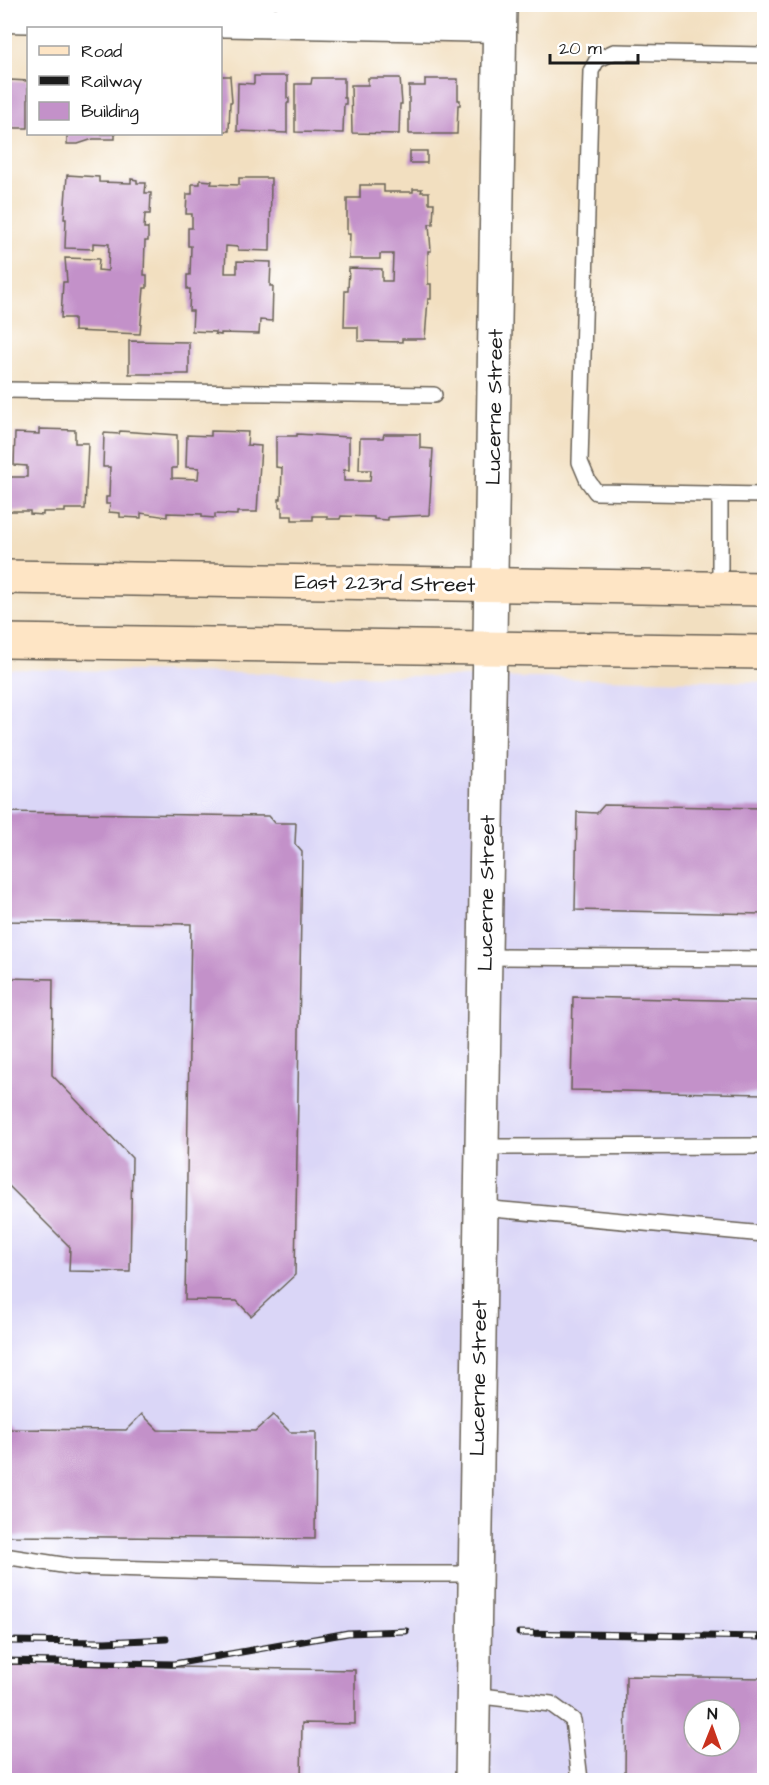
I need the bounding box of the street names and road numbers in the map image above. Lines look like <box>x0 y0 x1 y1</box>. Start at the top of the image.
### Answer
street label: Lucerne Street <box>479 328 510 485</box>
street label: East 223rd Street <box>294 567 476 600</box>
street label: Lucerne Street <box>471 814 502 971</box>
street label: Lucerne Street <box>463 1299 494 1456</box>

